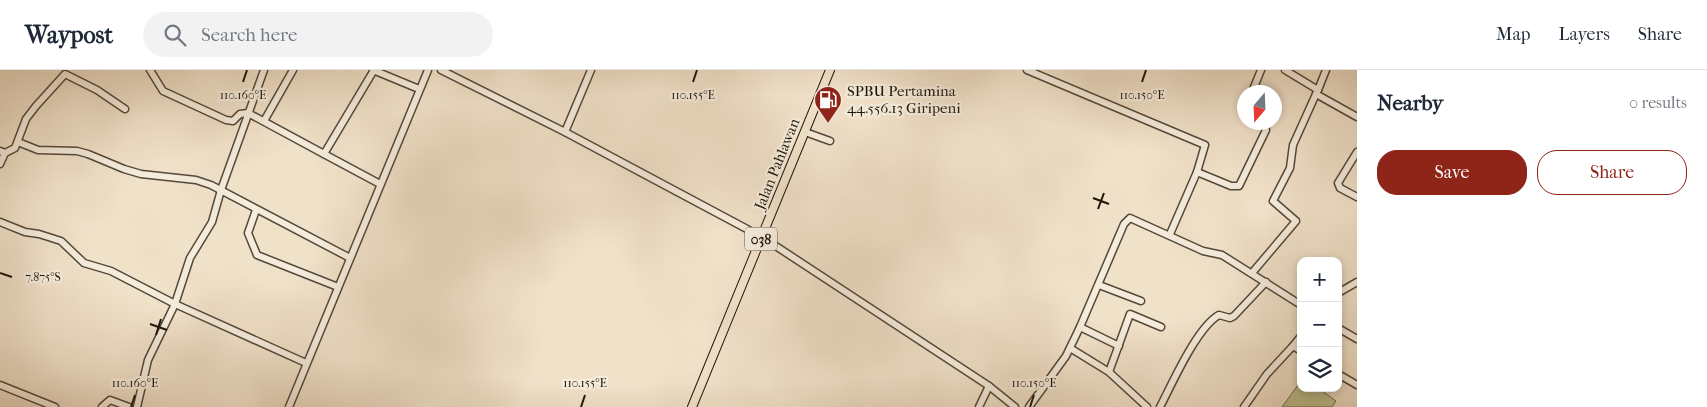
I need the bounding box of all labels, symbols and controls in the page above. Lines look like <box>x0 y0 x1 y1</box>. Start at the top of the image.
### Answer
search box <box>143 12 493 57</box>
text: Waypost <box>25 21 113 49</box>
icon: search <box>161 21 189 49</box>
text: Search here <box>201 24 297 46</box>
text: Map <box>1496 24 1530 45</box>
text: Layers <box>1558 24 1610 45</box>
text: Share <box>1638 24 1682 45</box>
place label: SPBU Pertamina 44.556.13 Giripeni <box>847 82 961 117</box>
fuel station icon: SPBU Pertamina 44.556.13 Giripeni <box>813 85 843 124</box>
north arrow <box>1237 85 1282 130</box>
text: 110.160°E <box>220 88 266 102</box>
text: 110.155°E <box>671 88 715 102</box>
text: 110.150°E <box>1119 88 1165 102</box>
text: Nearby <box>1377 91 1443 115</box>
text: 0 results <box>1629 93 1687 112</box>
street label: Jalan Pahlawan <box>750 115 804 213</box>
button: Save <box>1377 150 1527 195</box>
button: Share <box>1537 150 1687 195</box>
road number: 038 <box>745 227 777 250</box>
map controls <box>1297 257 1342 392</box>
button: + <box>1297 257 1342 302</box>
text: 7.875°S <box>25 270 61 284</box>
button: − <box>1297 302 1342 347</box>
button: layers <box>1297 347 1342 392</box>
text: 110.160°E <box>112 376 158 390</box>
text: 110.155°E <box>563 376 607 390</box>
text: 110.150°E <box>1011 376 1057 390</box>

